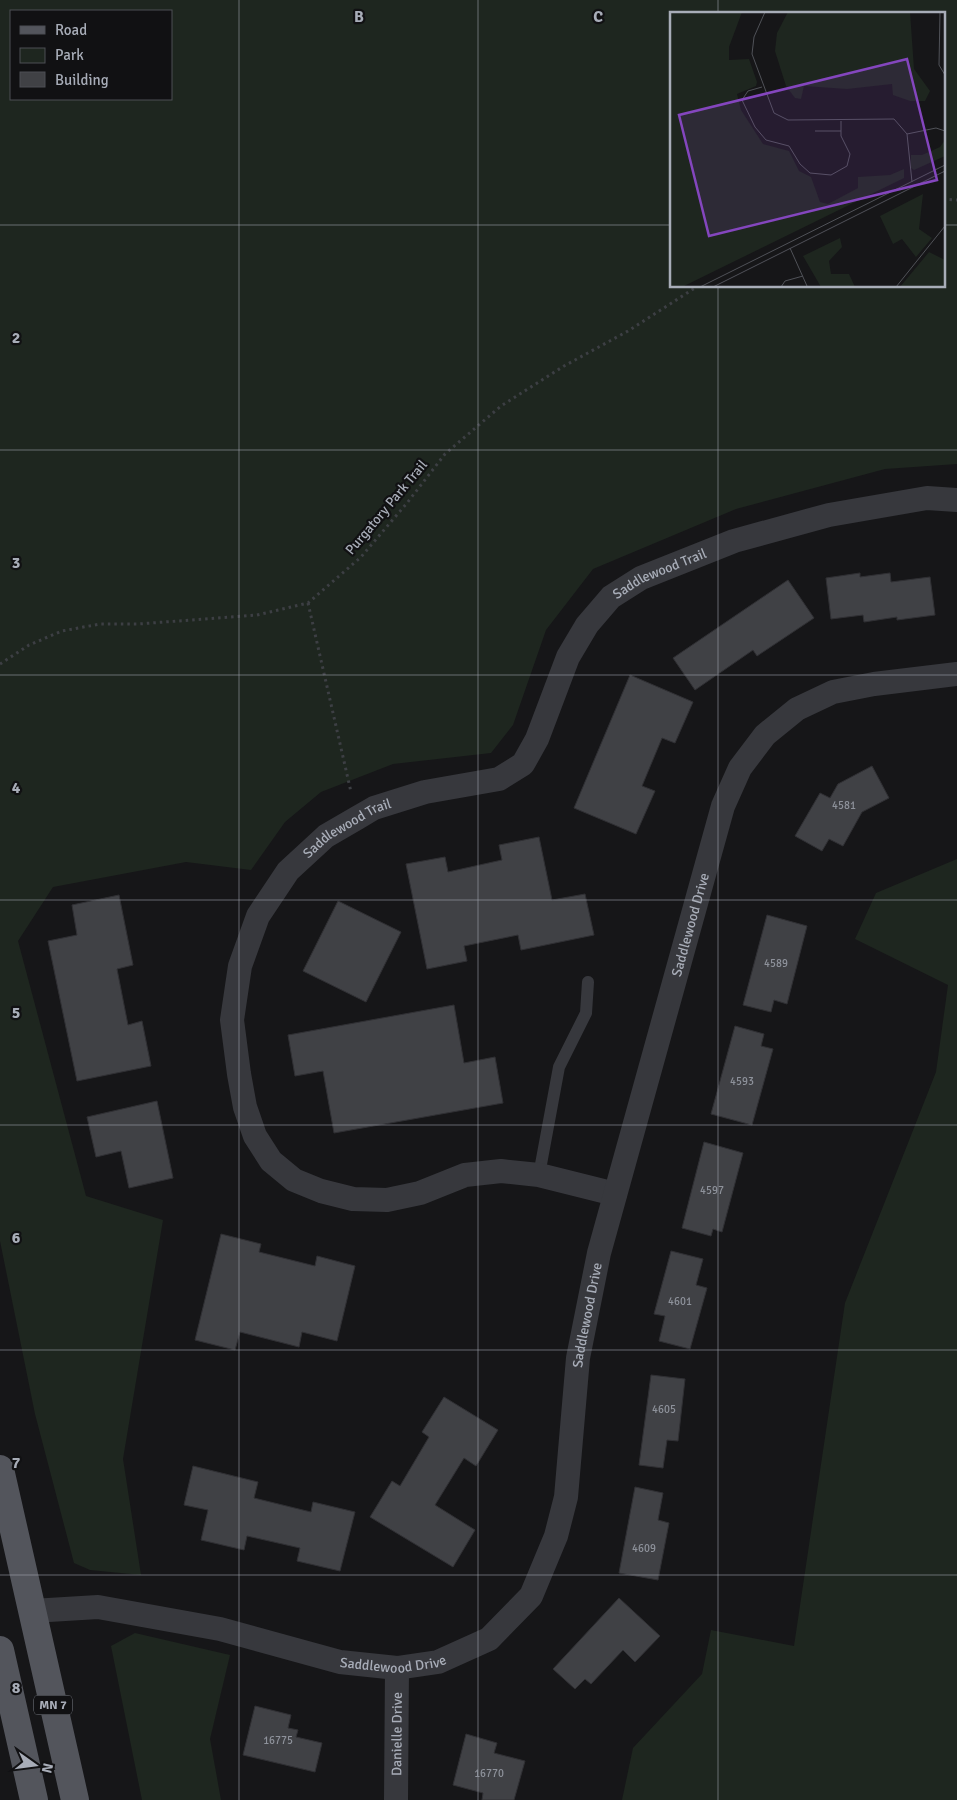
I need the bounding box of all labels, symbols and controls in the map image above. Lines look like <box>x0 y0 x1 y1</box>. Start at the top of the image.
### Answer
text: B <box>354 7 364 27</box>
text: C <box>593 7 603 27</box>
legend <box>10 10 172 100</box>
inset map <box>670 12 944 288</box>
text: Road <box>55 21 87 39</box>
text: Park <box>55 46 84 64</box>
text: Building <box>55 71 109 89</box>
text: 2 <box>12 328 20 348</box>
street label: Purgatory Park Trail <box>342 457 431 558</box>
street label: Saddlewood Trail <box>610 545 709 603</box>
text: 3 <box>12 553 20 573</box>
text: 4 <box>12 778 21 798</box>
street label: Saddlewood Trail <box>299 795 393 862</box>
house number: 4581 <box>832 799 856 812</box>
street label: Saddlewood Drive <box>668 871 713 979</box>
house number: 4589 <box>764 957 788 970</box>
text: 5 <box>12 1003 20 1023</box>
house number: 4593 <box>730 1075 754 1088</box>
house number: 4597 <box>700 1184 724 1197</box>
text: 6 <box>12 1228 21 1248</box>
street label: Saddlewood Drive <box>569 1261 606 1368</box>
house number: 4601 <box>668 1295 692 1308</box>
house number: 4605 <box>652 1403 676 1416</box>
text: 7 <box>12 1453 21 1473</box>
house number: 4609 <box>632 1542 656 1555</box>
street label: Saddlewood Drive <box>339 1651 449 1677</box>
text: 8 <box>12 1678 21 1698</box>
street label: Danielle Drive <box>388 1692 406 1776</box>
road number: MN 7 <box>34 1696 72 1714</box>
house number: 16775 <box>263 1734 293 1747</box>
north arrow <box>10 1740 60 1790</box>
text: N <box>38 1761 57 1775</box>
house number: 16770 <box>474 1767 504 1780</box>

